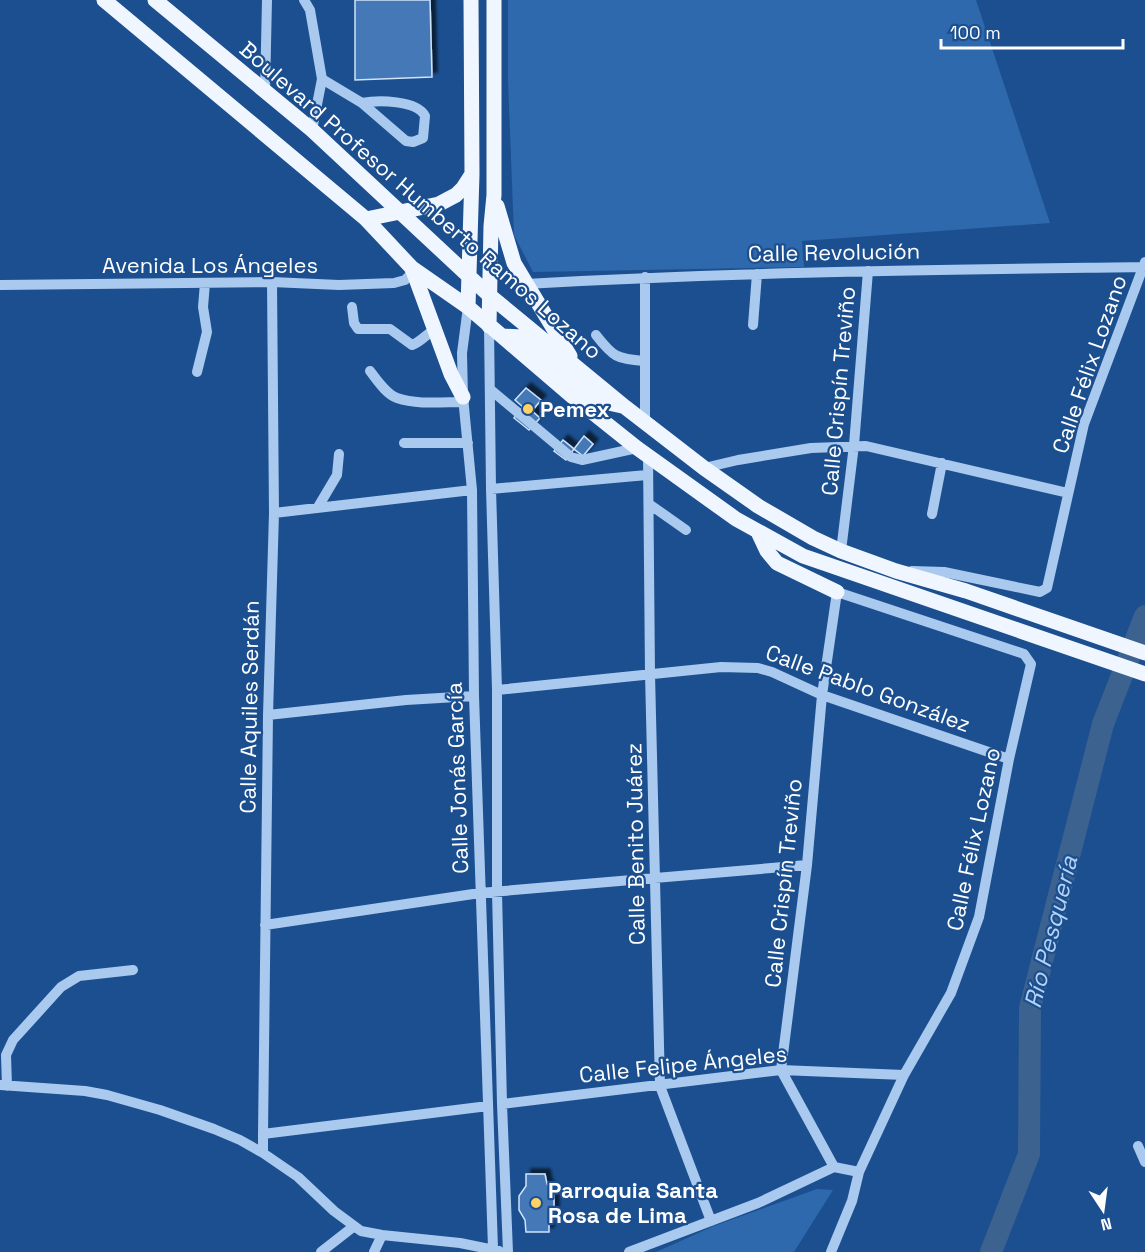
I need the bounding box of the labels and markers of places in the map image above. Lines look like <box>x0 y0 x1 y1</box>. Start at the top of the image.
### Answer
place label: Pemex <box>540 395 610 423</box>
marker: Pemex <box>521 402 535 416</box>
place label: Parroquia Santa Rosa de Lima <box>548 1176 718 1229</box>
marker: Parroquia Santa Rosa de Lima <box>529 1196 543 1210</box>

